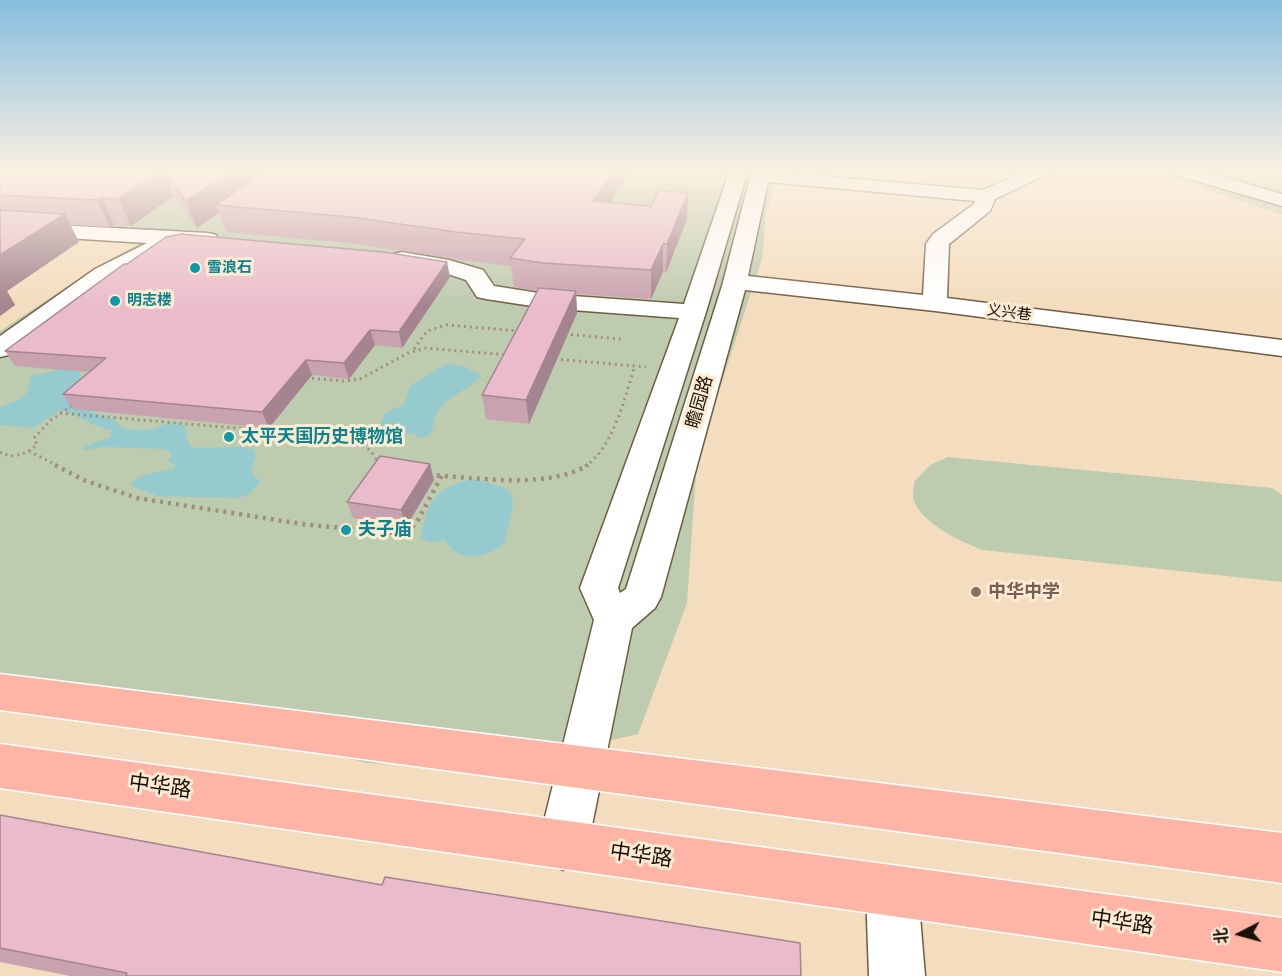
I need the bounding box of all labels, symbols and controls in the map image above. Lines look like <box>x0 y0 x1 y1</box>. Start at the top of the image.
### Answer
place label: 雪浪石 <box>207 259 252 277</box>
marker: 雪浪石 <box>188 261 202 275</box>
place label: 明志楼 <box>127 292 172 310</box>
marker: 明志楼 <box>108 294 122 308</box>
street label: 义兴巷 <box>986 301 1032 325</box>
street label: 瞻园路 <box>682 373 718 431</box>
place label: 太平天国历史博物馆 <box>241 426 403 448</box>
marker: 太平天国历史博物馆 <box>222 430 236 444</box>
place label: 夫子庙 <box>358 519 412 541</box>
marker: 夫子庙 <box>339 523 353 537</box>
place label: 中华中学 <box>988 581 1060 603</box>
marker: 中华中学 <box>969 585 983 599</box>
street label: 中华路 <box>127 770 193 804</box>
street label: 中华路 <box>608 839 674 873</box>
north arrow <box>1210 904 1270 964</box>
street label: 中华路 <box>1089 906 1155 940</box>
text: 北 <box>1211 927 1232 945</box>

